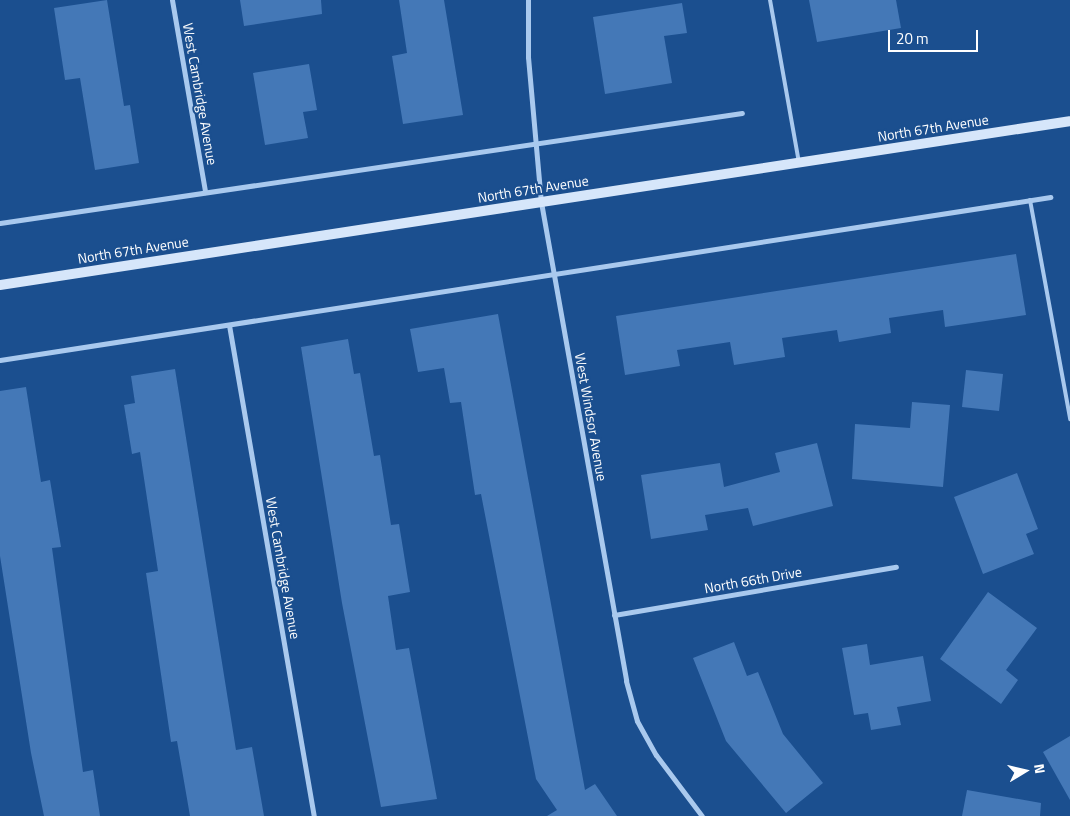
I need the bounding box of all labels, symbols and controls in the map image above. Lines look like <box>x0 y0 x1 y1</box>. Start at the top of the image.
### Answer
scale bar <box>890 20 980 52</box>
street label: West Cambridge Avenue <box>179 22 221 166</box>
text: 20 m <box>896 27 929 50</box>
street label: North 67th Avenue <box>876 111 990 145</box>
street label: North 67th Avenue <box>476 172 590 206</box>
street label: North 67th Avenue <box>76 233 190 267</box>
street label: West Windsor Avenue <box>571 352 611 482</box>
street label: West Cambridge Avenue <box>262 496 304 640</box>
street label: North 66th Drive <box>703 563 803 597</box>
north arrow <box>1000 746 1050 796</box>
text: N <box>1029 762 1051 775</box>

